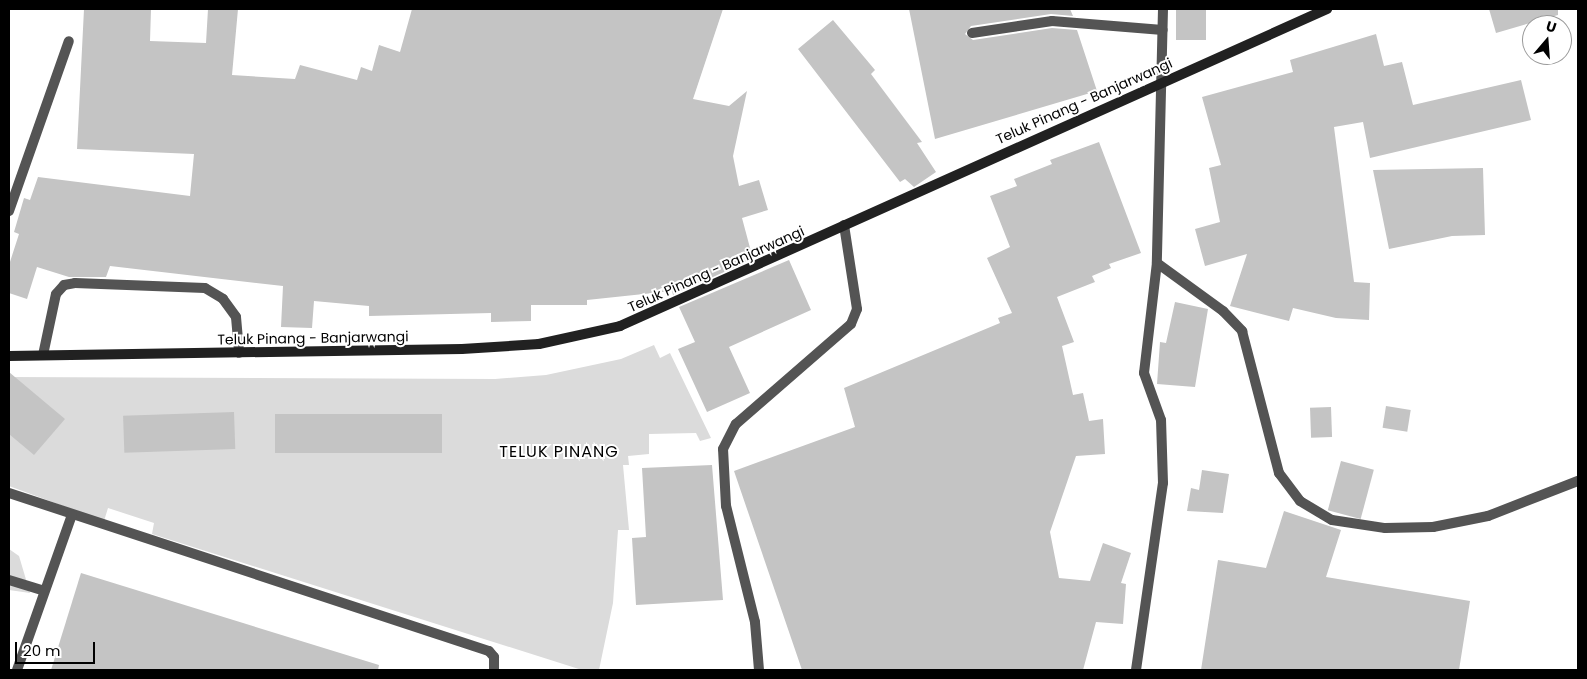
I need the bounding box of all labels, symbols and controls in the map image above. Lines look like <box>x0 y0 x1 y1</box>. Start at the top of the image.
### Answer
north arrow <box>1522 15 1572 65</box>
text: U <box>1544 16 1559 38</box>
street label: Teluk Pinang - Banjarwangi <box>993 54 1175 148</box>
street label: Teluk Pinang - Banjarwangi <box>625 222 807 316</box>
street label: Teluk Pinang - Banjarwangi <box>217 328 409 348</box>
district label: TELUK PINANG <box>498 442 620 462</box>
scale bar <box>18 632 98 664</box>
text: 20 m <box>23 640 61 661</box>

